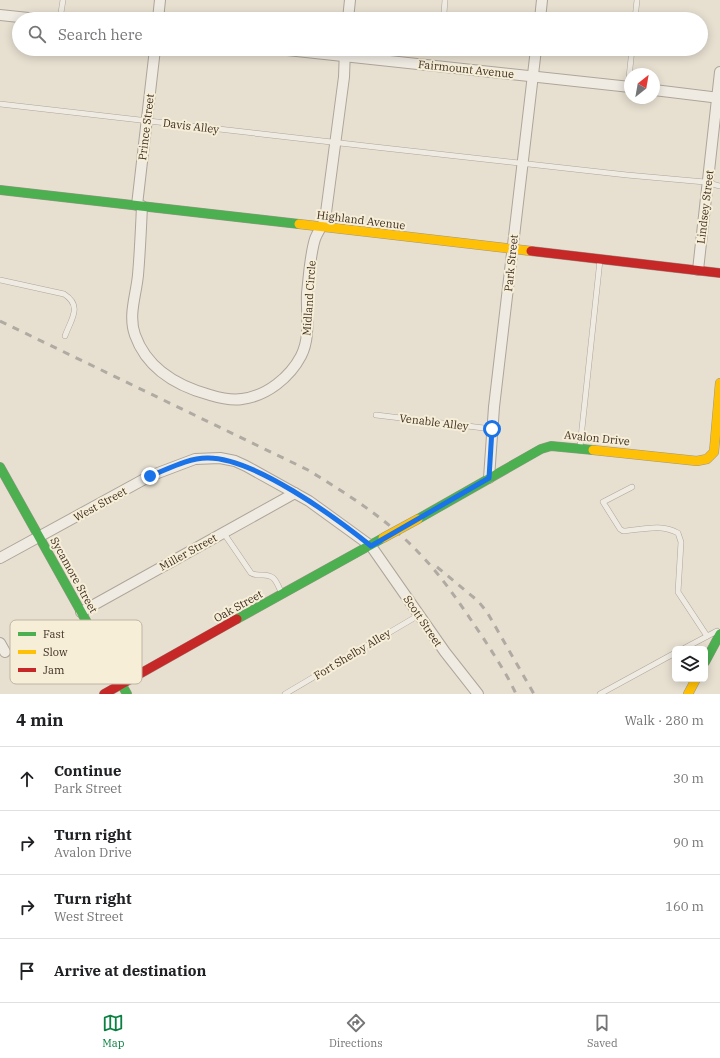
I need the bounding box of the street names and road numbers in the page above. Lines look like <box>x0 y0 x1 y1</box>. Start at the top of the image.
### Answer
street label: Fairmount Avenue <box>417 57 515 81</box>
street label: Prince Street <box>135 93 157 161</box>
street label: Davis Alley <box>162 116 220 136</box>
street label: Lindsey Street <box>694 169 716 245</box>
street label: Highland Avenue <box>316 208 406 232</box>
street label: Park Street <box>501 234 521 292</box>
street label: Midland Circle <box>299 260 319 336</box>
street label: Venable Alley <box>399 411 470 433</box>
street label: Avalon Drive <box>564 428 631 448</box>
street label: West Street <box>71 484 129 524</box>
street label: Miller Street <box>157 530 219 574</box>
street label: Sycamore Street <box>47 535 101 616</box>
street label: Oak Street <box>211 587 265 625</box>
street label: Scott Street <box>401 592 445 650</box>
street label: Fort Shelby Alley <box>311 625 393 682</box>

